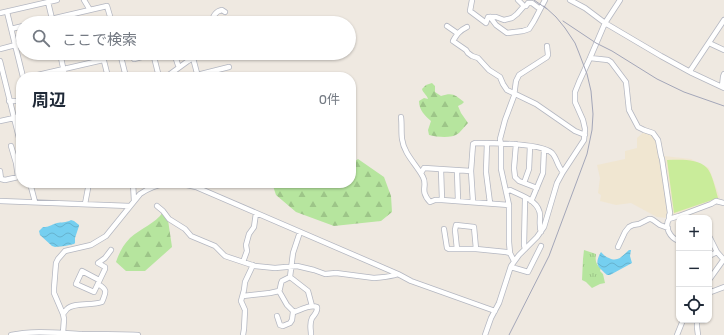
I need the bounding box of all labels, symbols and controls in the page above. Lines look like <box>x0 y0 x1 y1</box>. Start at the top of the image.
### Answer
search box <box>16 16 356 60</box>
icon: search <box>30 27 52 49</box>
text: ここで検索 <box>62 31 137 49</box>
text: 周辺 <box>32 90 66 110</box>
text: 0件 <box>319 92 340 107</box>
map controls <box>676 215 712 323</box>
button: + <box>676 215 712 251</box>
button: − <box>676 251 712 287</box>
button: locate <box>676 287 712 323</box>

